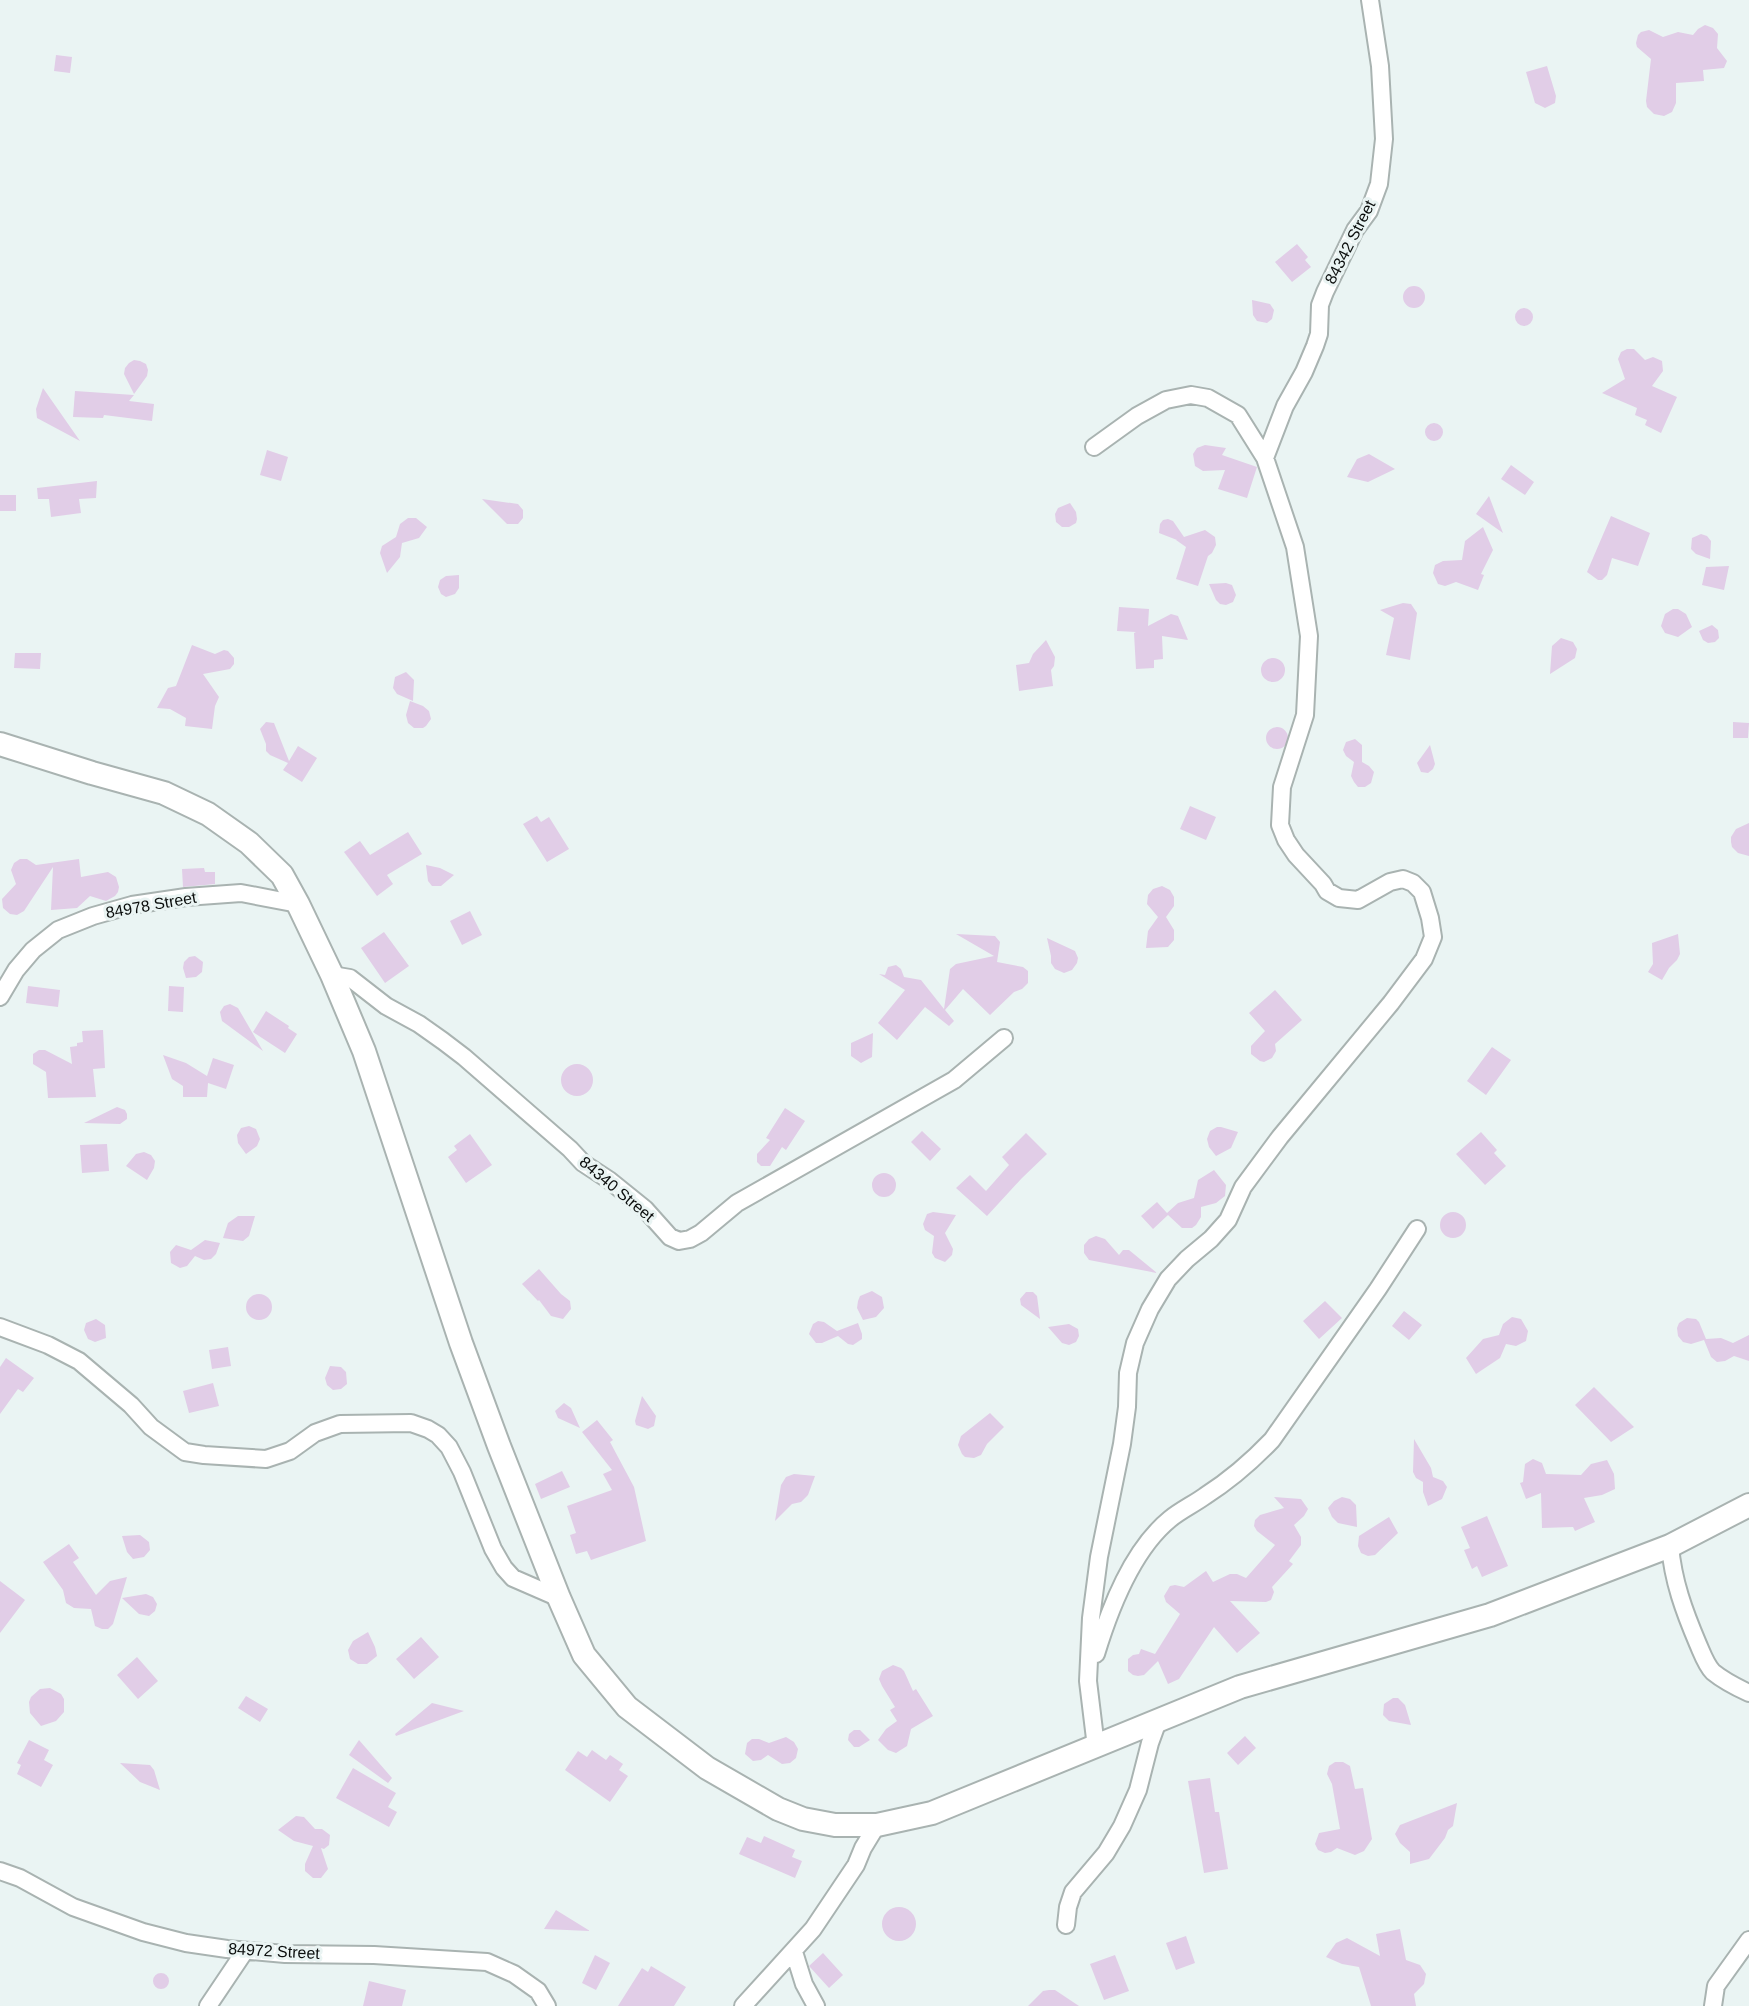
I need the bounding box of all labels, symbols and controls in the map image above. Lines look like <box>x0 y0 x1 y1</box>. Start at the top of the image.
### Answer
street label: 84342 Street <box>1322 197 1379 287</box>
street label: 84978 Street <box>104 889 198 921</box>
street label: 84340 Street <box>576 1153 658 1225</box>
street label: 84972 Street <box>228 1940 321 1962</box>

